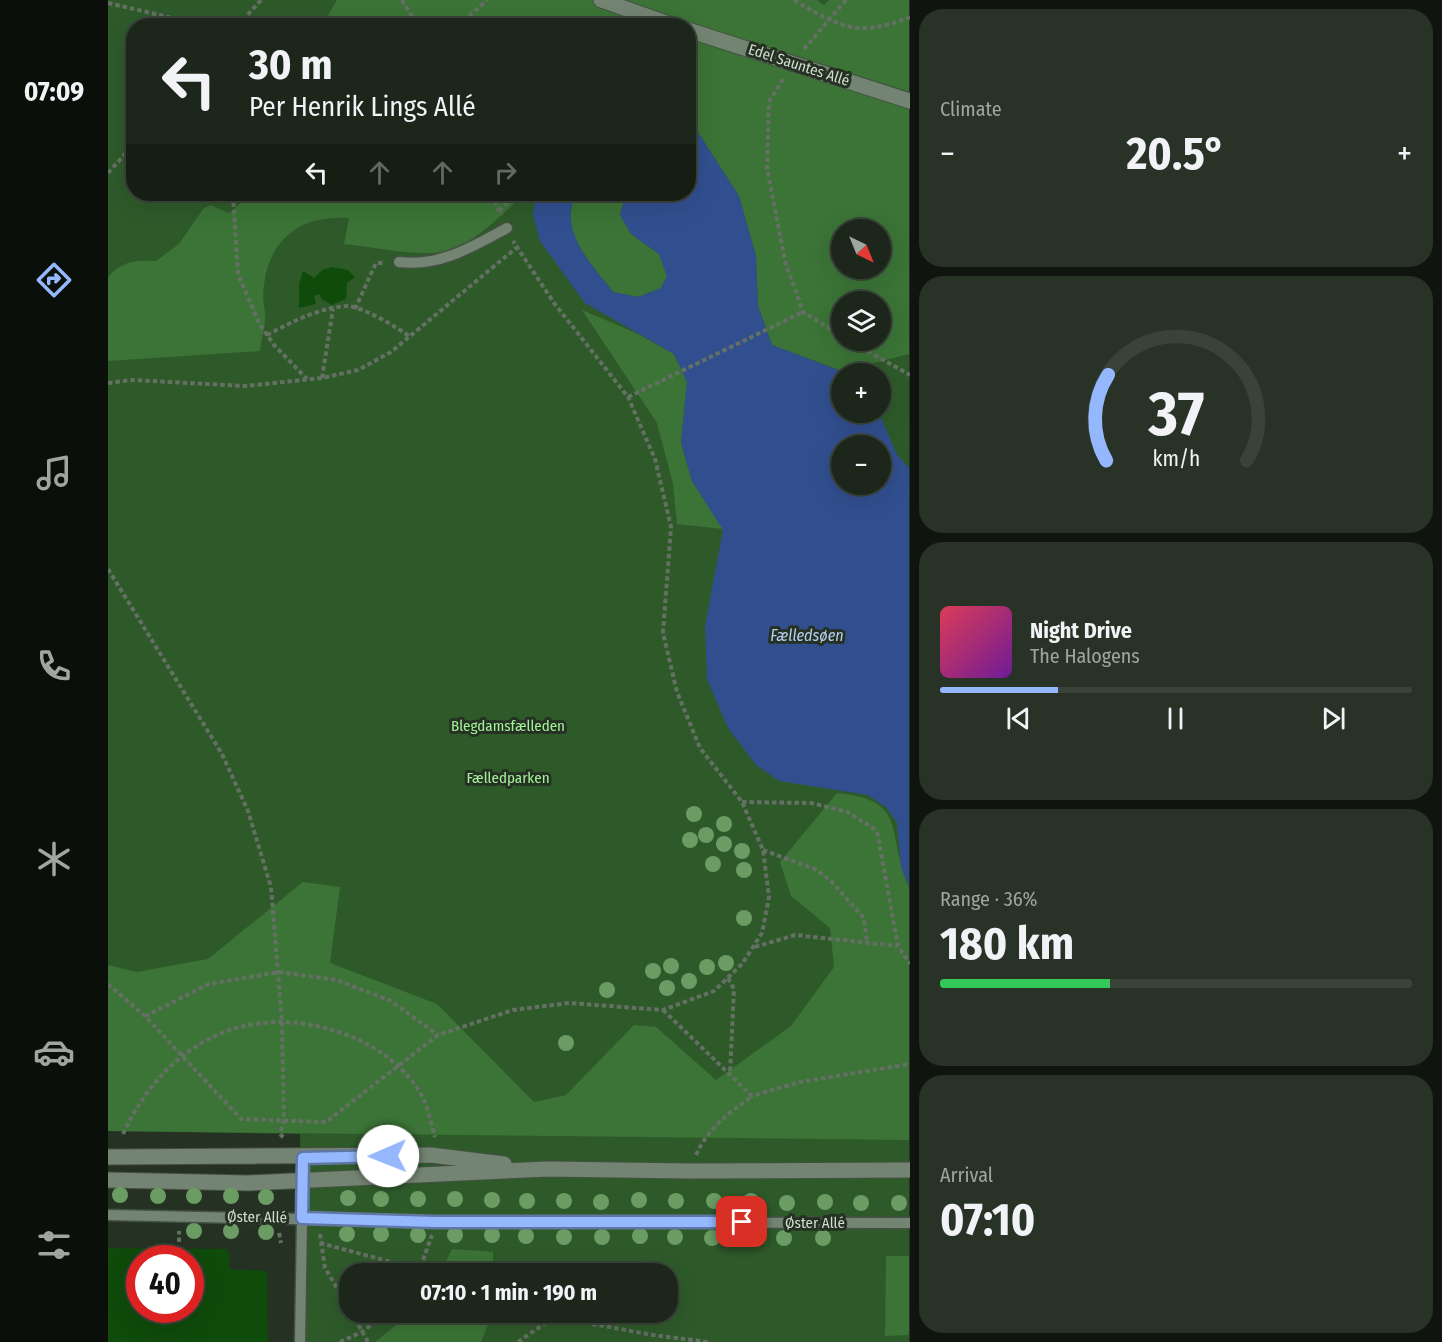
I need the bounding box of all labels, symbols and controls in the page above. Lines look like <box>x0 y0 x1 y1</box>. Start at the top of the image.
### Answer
text: 30 m <box>249 40 333 90</box>
street label: Edel Sauntes Allé <box>746 40 852 90</box>
icon: left <box>150 42 228 120</box>
text: 07:09 <box>24 76 84 108</box>
text: Per Henrik Lings Allé <box>249 91 476 123</box>
text: Climate <box>940 97 1002 121</box>
text: 20.5° <box>1126 127 1225 181</box>
text: − <box>940 134 955 174</box>
text: + <box>1397 134 1412 174</box>
icon: left <box>300 156 333 189</box>
icon: ahead <box>363 156 396 189</box>
icon: ahead <box>426 156 459 189</box>
icon: right <box>489 156 522 189</box>
north arrow <box>831 219 891 279</box>
map controls <box>831 219 891 495</box>
icon: directions <box>33 259 75 301</box>
button: layers <box>831 291 891 351</box>
button: + <box>831 363 891 423</box>
text: 37 <box>1147 378 1204 453</box>
button: − <box>831 435 891 495</box>
text: km/h <box>1152 447 1200 473</box>
icon: music <box>33 452 75 494</box>
text: Night Drive <box>1030 617 1132 644</box>
water label: Fælledsøen <box>770 626 844 645</box>
text: The Halogens <box>1030 644 1140 668</box>
icon: phone <box>33 645 75 687</box>
icon: previous <box>1002 702 1035 735</box>
icon: pause <box>1159 702 1192 735</box>
icon: next <box>1317 702 1350 735</box>
park label: Blegdamsfælleden <box>451 717 565 735</box>
park label: Fælledparken <box>466 769 550 787</box>
icon: climate <box>33 838 75 880</box>
text: Range · 36% <box>940 887 1038 911</box>
text: 180 km <box>940 917 1074 971</box>
icon: car <box>33 1031 75 1073</box>
position arrow <box>356 1124 420 1188</box>
text: Arrival <box>940 1163 993 1187</box>
text: 07:10 <box>940 1193 1035 1247</box>
pin <box>716 1196 767 1247</box>
icon: arrive <box>725 1205 758 1238</box>
street label: Øster Allé <box>227 1207 287 1227</box>
street label: Øster Allé <box>785 1214 845 1232</box>
icon: filters <box>33 1224 75 1266</box>
speed limit sign: 40 <box>126 1245 204 1323</box>
text: 07:10 · 1 min · 190 m <box>420 1279 597 1306</box>

